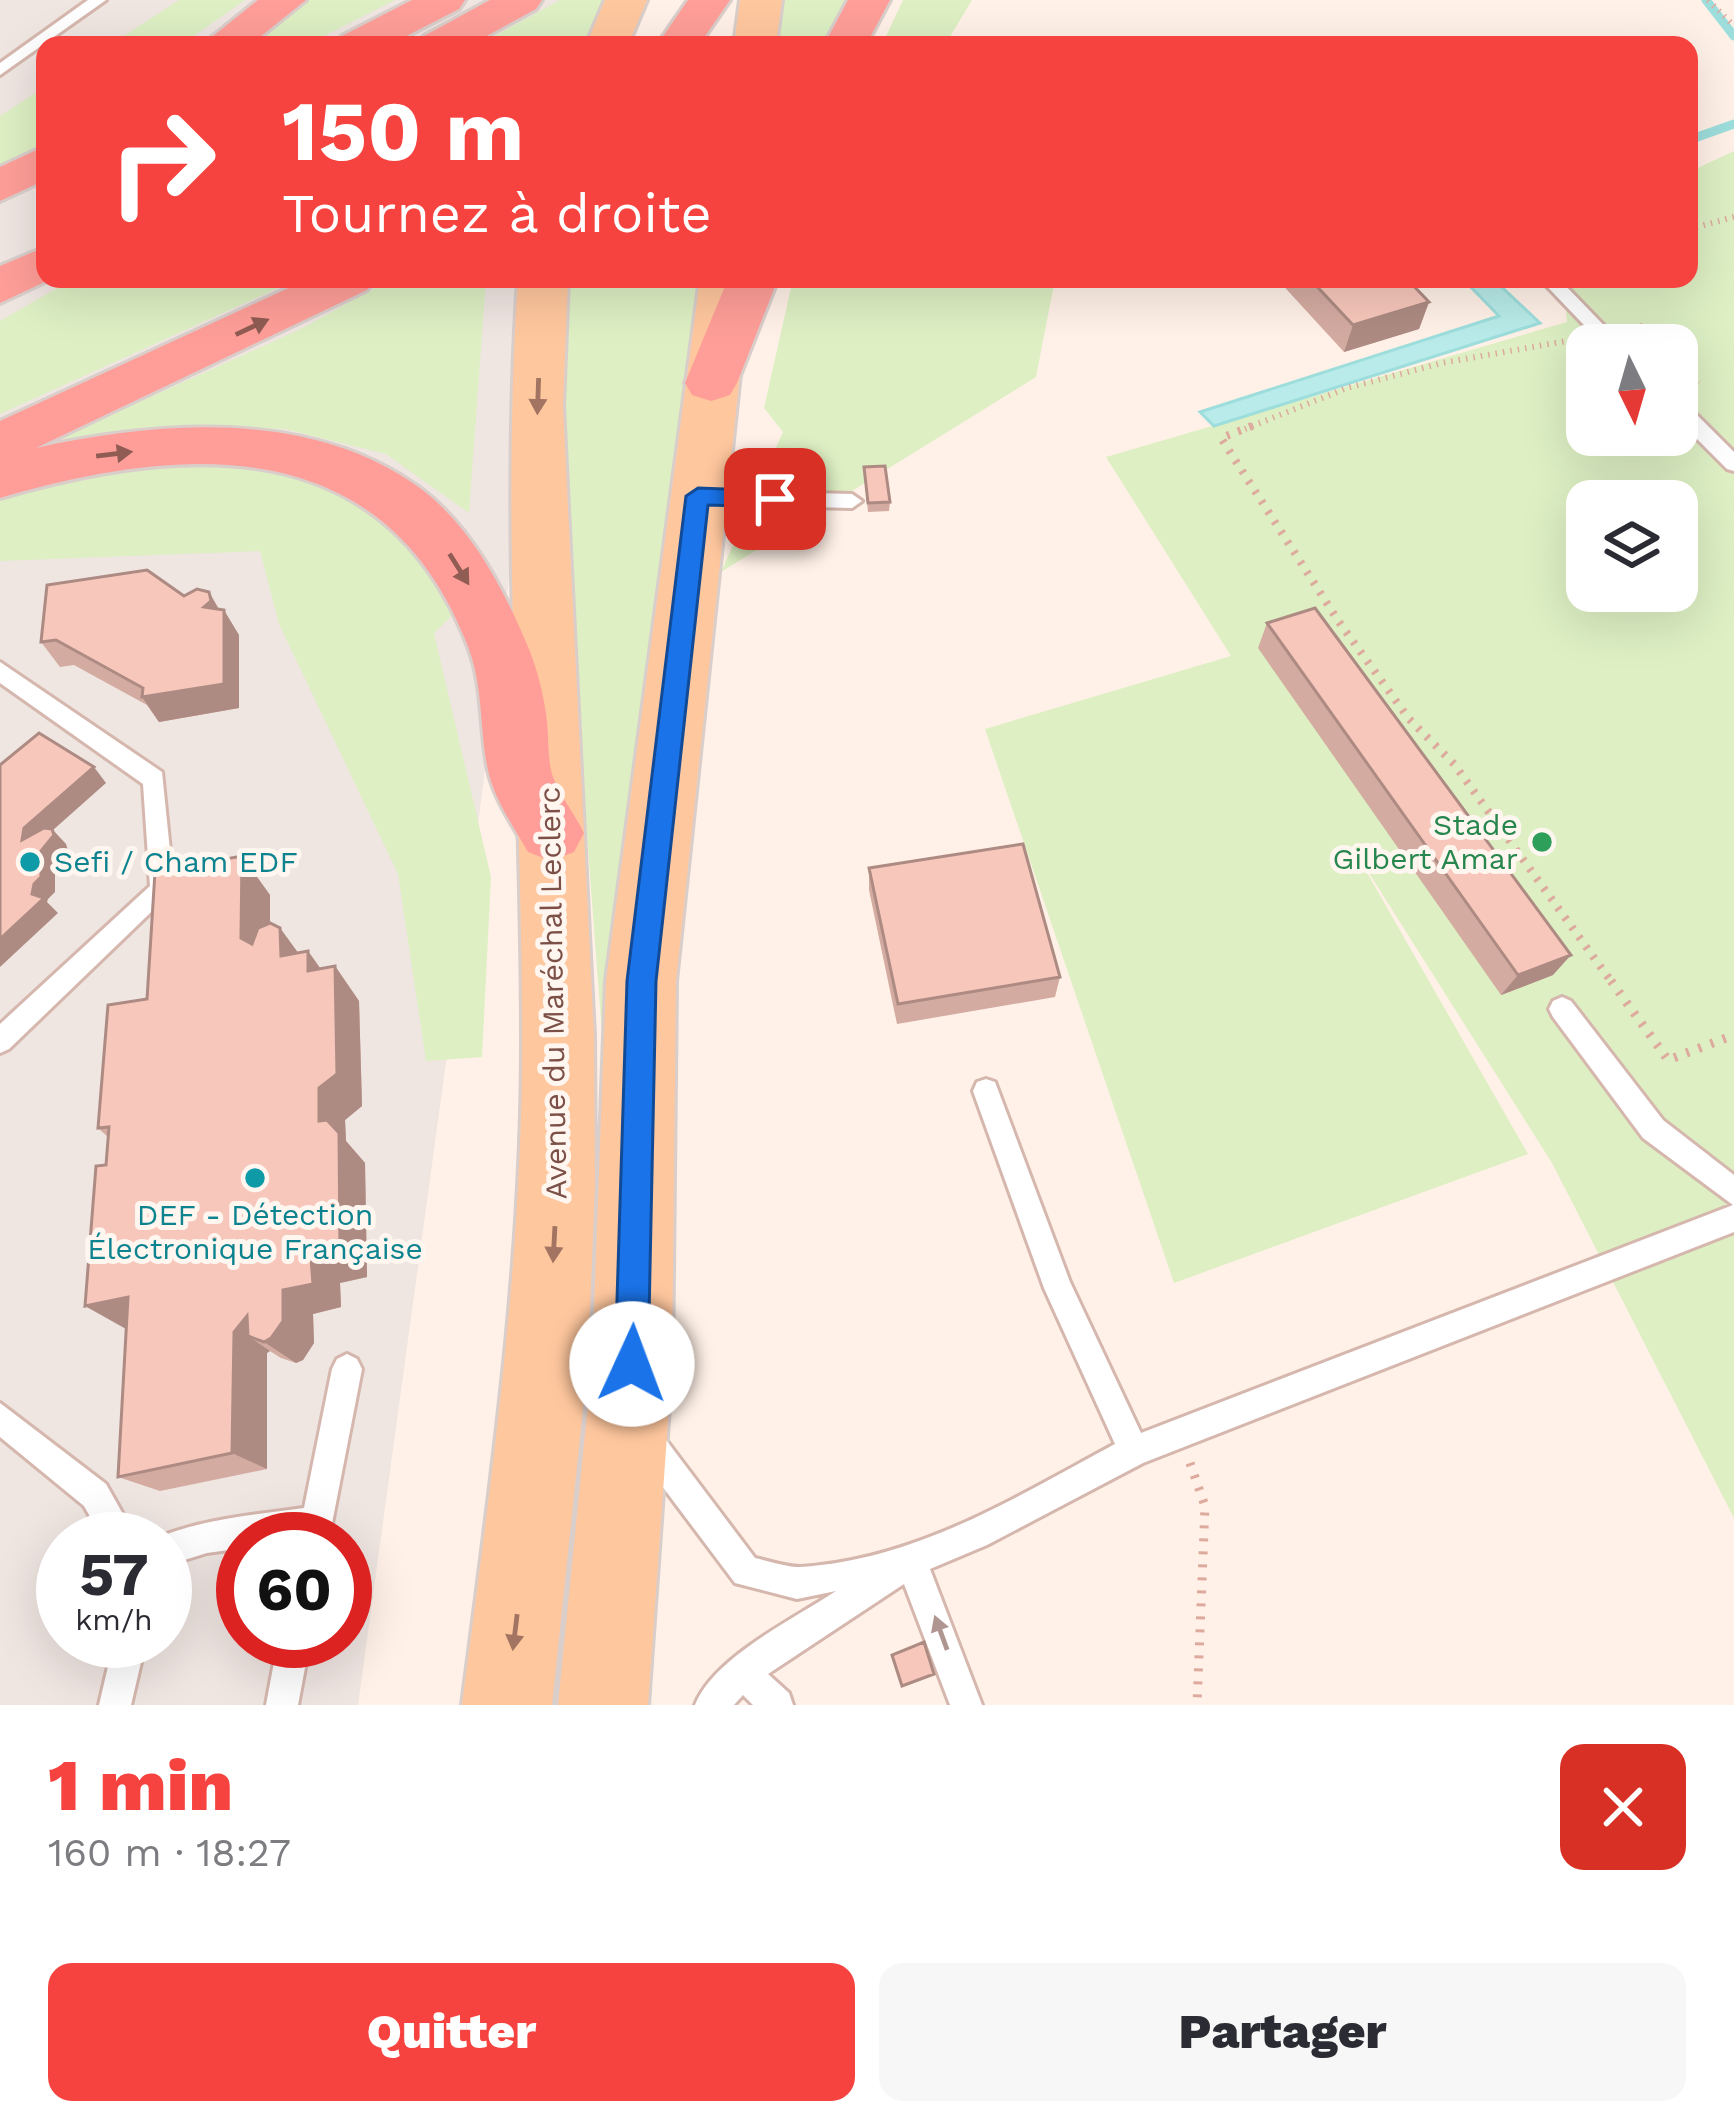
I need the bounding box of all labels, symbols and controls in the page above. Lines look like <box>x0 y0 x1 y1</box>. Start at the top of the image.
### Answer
text: 150 m <box>282 82 524 180</box>
icon: right <box>84 84 240 240</box>
text: Tournez à droite <box>282 182 712 245</box>
one-way arrow <box>235 317 270 337</box>
north arrow <box>1566 324 1698 456</box>
map controls <box>1566 324 1698 612</box>
one-way arrow <box>528 378 547 416</box>
one-way arrow <box>96 445 133 464</box>
pin <box>724 448 826 550</box>
icon: arrive <box>742 466 808 532</box>
button: layers <box>1566 480 1698 612</box>
one-way arrow <box>448 553 470 586</box>
street label: Avenue du Maréchal Leclerc <box>531 786 574 1200</box>
place label: Stade Gilbert Amar <box>1332 807 1518 876</box>
marker: Stade Gilbert Amar <box>1529 829 1555 855</box>
place label: Sefi / Cham EDF <box>54 844 298 879</box>
marker: Sefi / Cham EDF <box>17 849 43 875</box>
marker: DEF - Détection Électronique Française <box>242 1165 268 1191</box>
place label: DEF - Détection Électronique Française <box>87 1197 423 1266</box>
one-way arrow <box>544 1226 563 1264</box>
position arrow <box>569 1301 695 1427</box>
speed limit sign: 60 <box>216 1512 372 1668</box>
text: 57 <box>79 1539 149 1610</box>
text: km/h <box>75 1602 153 1637</box>
one-way arrow <box>506 1614 525 1651</box>
one-way arrow <box>931 1614 949 1650</box>
text: 1 min <box>48 1743 233 1827</box>
button: close <box>1560 1744 1686 1870</box>
text: 160 m · 18:27 <box>48 1830 291 1875</box>
button: Quitter <box>48 1963 855 2101</box>
button: Partager <box>879 1963 1686 2101</box>

